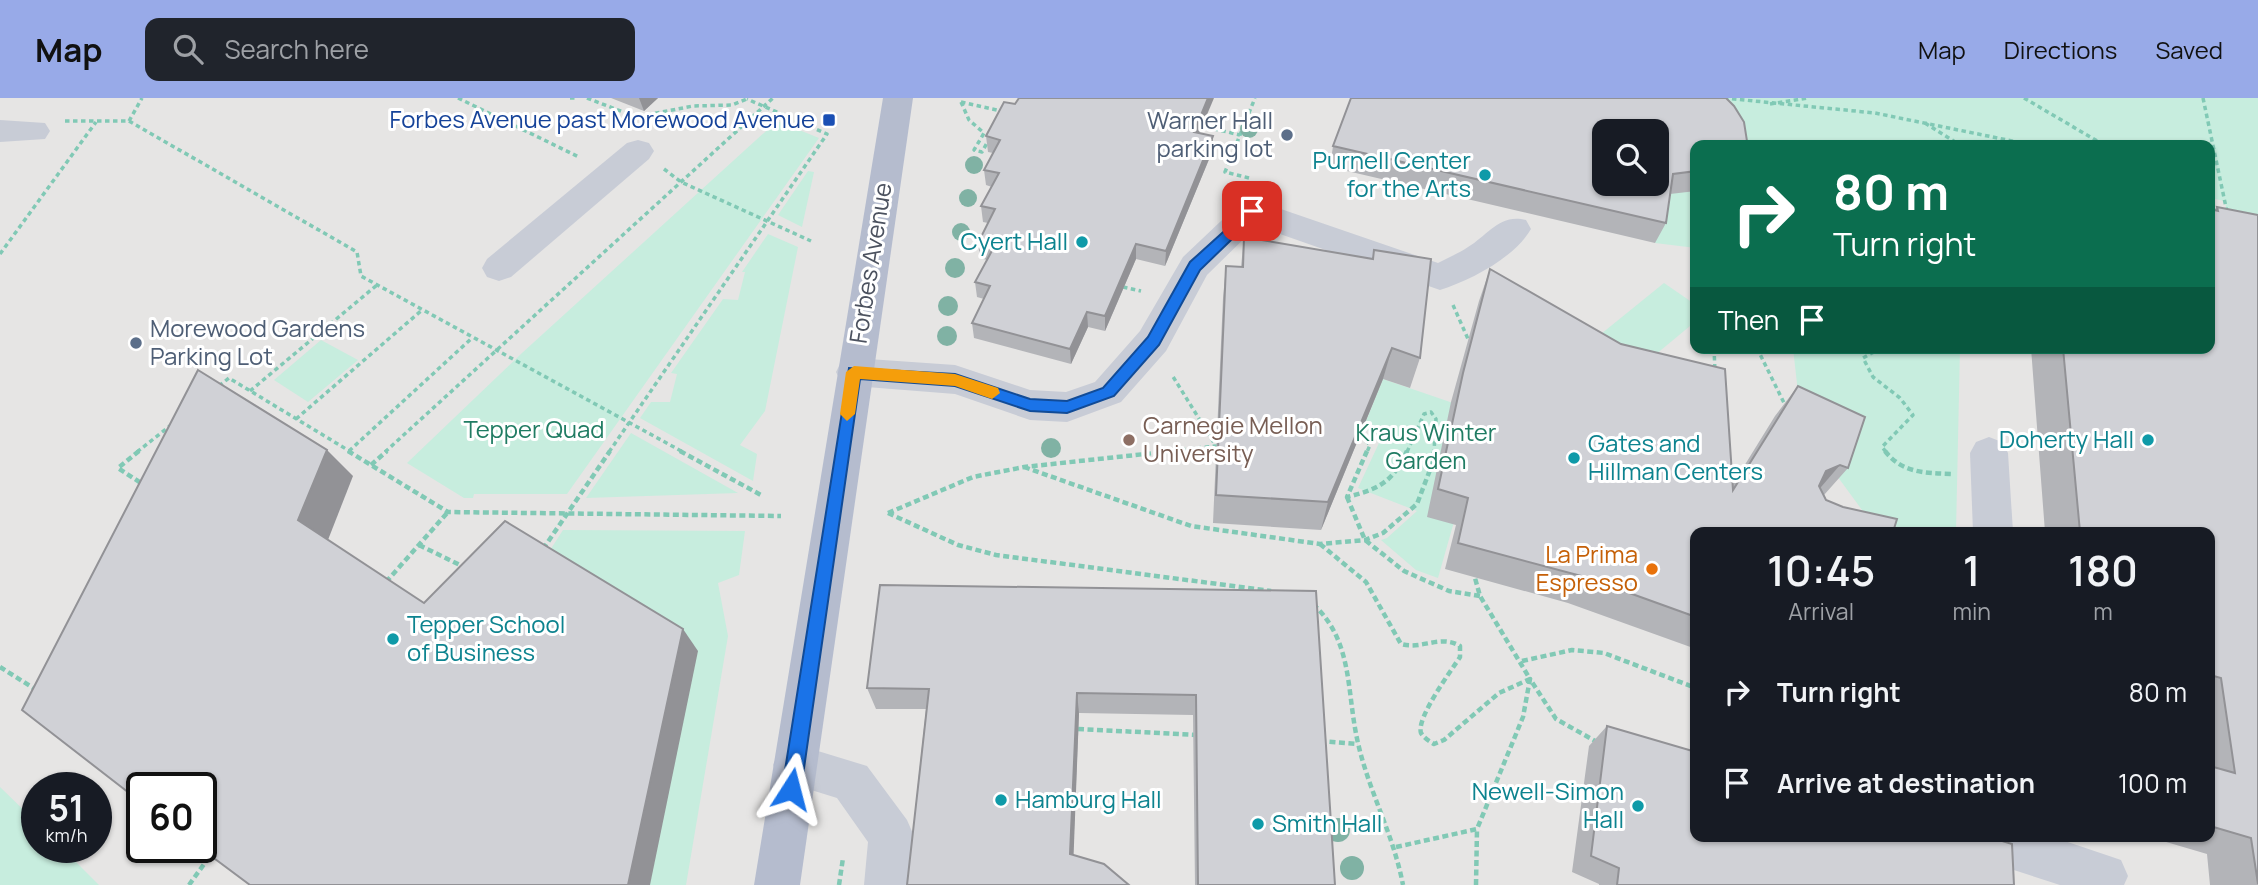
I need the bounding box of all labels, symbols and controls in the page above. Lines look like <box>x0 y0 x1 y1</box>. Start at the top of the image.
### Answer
search box <box>145 18 635 81</box>
text: Map <box>35 27 103 72</box>
icon: search <box>169 30 207 68</box>
text: Search here <box>225 31 369 67</box>
text: Map <box>1918 33 1966 66</box>
text: Directions <box>2004 33 2117 66</box>
text: Saved <box>2155 33 2223 66</box>
place label: Forbes Avenue past Morewood Avenue <box>389 102 815 135</box>
place label: Warner Hall parking lot <box>1147 103 1273 164</box>
marker: Forbes Avenue past Morewood Avenue <box>821 112 837 128</box>
map controls <box>1592 119 1669 196</box>
button: search <box>1592 119 1669 196</box>
marker: Warner Hall parking lot <box>1279 127 1295 143</box>
place label: Purnell Center for the Arts <box>1312 143 1471 204</box>
text: 80 m <box>1833 158 1949 225</box>
marker: Purnell Center for the Arts <box>1477 167 1493 183</box>
icon: right <box>1718 168 1809 259</box>
street label: Forbes Avenue <box>841 180 899 346</box>
pin <box>1222 181 1282 241</box>
icon: arrive <box>1233 192 1271 230</box>
text: Turn right <box>1833 222 1976 266</box>
place label: Cyert Hall <box>961 224 1068 257</box>
marker: Cyert Hall <box>1074 234 1090 250</box>
icon: arrive <box>1793 301 1831 339</box>
text: Then <box>1718 302 1779 338</box>
place label: Morewood Gardens Parking Lot <box>150 311 365 372</box>
marker: Morewood Gardens Parking Lot <box>128 335 144 351</box>
place label: Carnegie Mellon University <box>1143 408 1323 469</box>
park label: Tepper Quad <box>463 412 605 445</box>
park label: Kraus Winter Garden <box>1355 415 1497 476</box>
place label: Doherty Hall <box>1999 422 2134 455</box>
place label: Gates and Hillman Centers <box>1588 426 1763 487</box>
marker: Carnegie Mellon University <box>1121 432 1137 448</box>
marker: Doherty Hall <box>2140 432 2156 448</box>
marker: Gates and Hillman Centers <box>1566 450 1582 466</box>
place label: La Prima Espresso <box>1536 537 1638 598</box>
text: 10:45 <box>1767 541 1875 599</box>
text: 1 <box>1963 541 1981 599</box>
text: 180 <box>2068 541 2138 599</box>
marker: La Prima Espresso <box>1644 561 1660 577</box>
text: Arrival <box>1788 595 1854 627</box>
text: min <box>1952 595 1991 627</box>
text: m <box>2093 595 2113 627</box>
place label: Tepper School of Business <box>407 607 565 668</box>
marker: Tepper School of Business <box>385 631 401 647</box>
icon: right <box>1718 673 1756 711</box>
text: Turn right <box>1777 674 1901 710</box>
text: 80 m <box>2129 674 2187 710</box>
position arrow <box>754 752 828 826</box>
icon: arrive <box>1718 764 1756 802</box>
text: Arrive at destination <box>1777 765 2035 801</box>
text: 100 m <box>2118 765 2187 801</box>
speed limit sign: 60 <box>126 772 217 863</box>
place label: Newell-Simon Hall <box>1472 774 1624 835</box>
place label: Hamburg Hall <box>1015 782 1162 815</box>
text: 51 <box>49 784 84 832</box>
marker: Hamburg Hall <box>993 792 1009 808</box>
marker: Newell-Simon Hall <box>1630 798 1646 814</box>
place label: Smith Hall <box>1272 806 1382 839</box>
marker: Smith Hall <box>1250 816 1266 832</box>
text: km/h <box>46 823 87 847</box>

